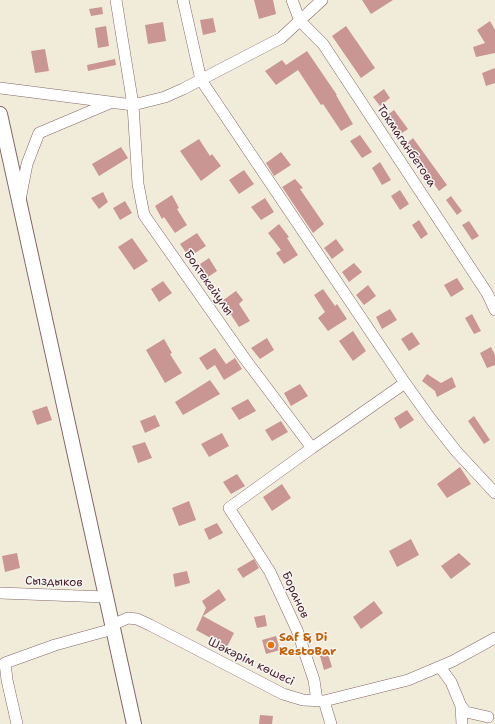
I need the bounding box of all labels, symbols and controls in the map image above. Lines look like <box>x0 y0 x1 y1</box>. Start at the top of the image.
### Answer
street label: Токмаганбетова <box>373 102 439 190</box>
street label: Болтекейулы <box>180 248 236 318</box>
street label: Боранов <box>278 569 312 621</box>
street label: Сыздыков <box>25 574 83 590</box>
place label: Saf & Di RestoBar <box>279 631 336 659</box>
street label: Шәкәрім көшесі <box>205 635 297 689</box>
marker: Saf & Di RestoBar <box>266 640 276 650</box>

